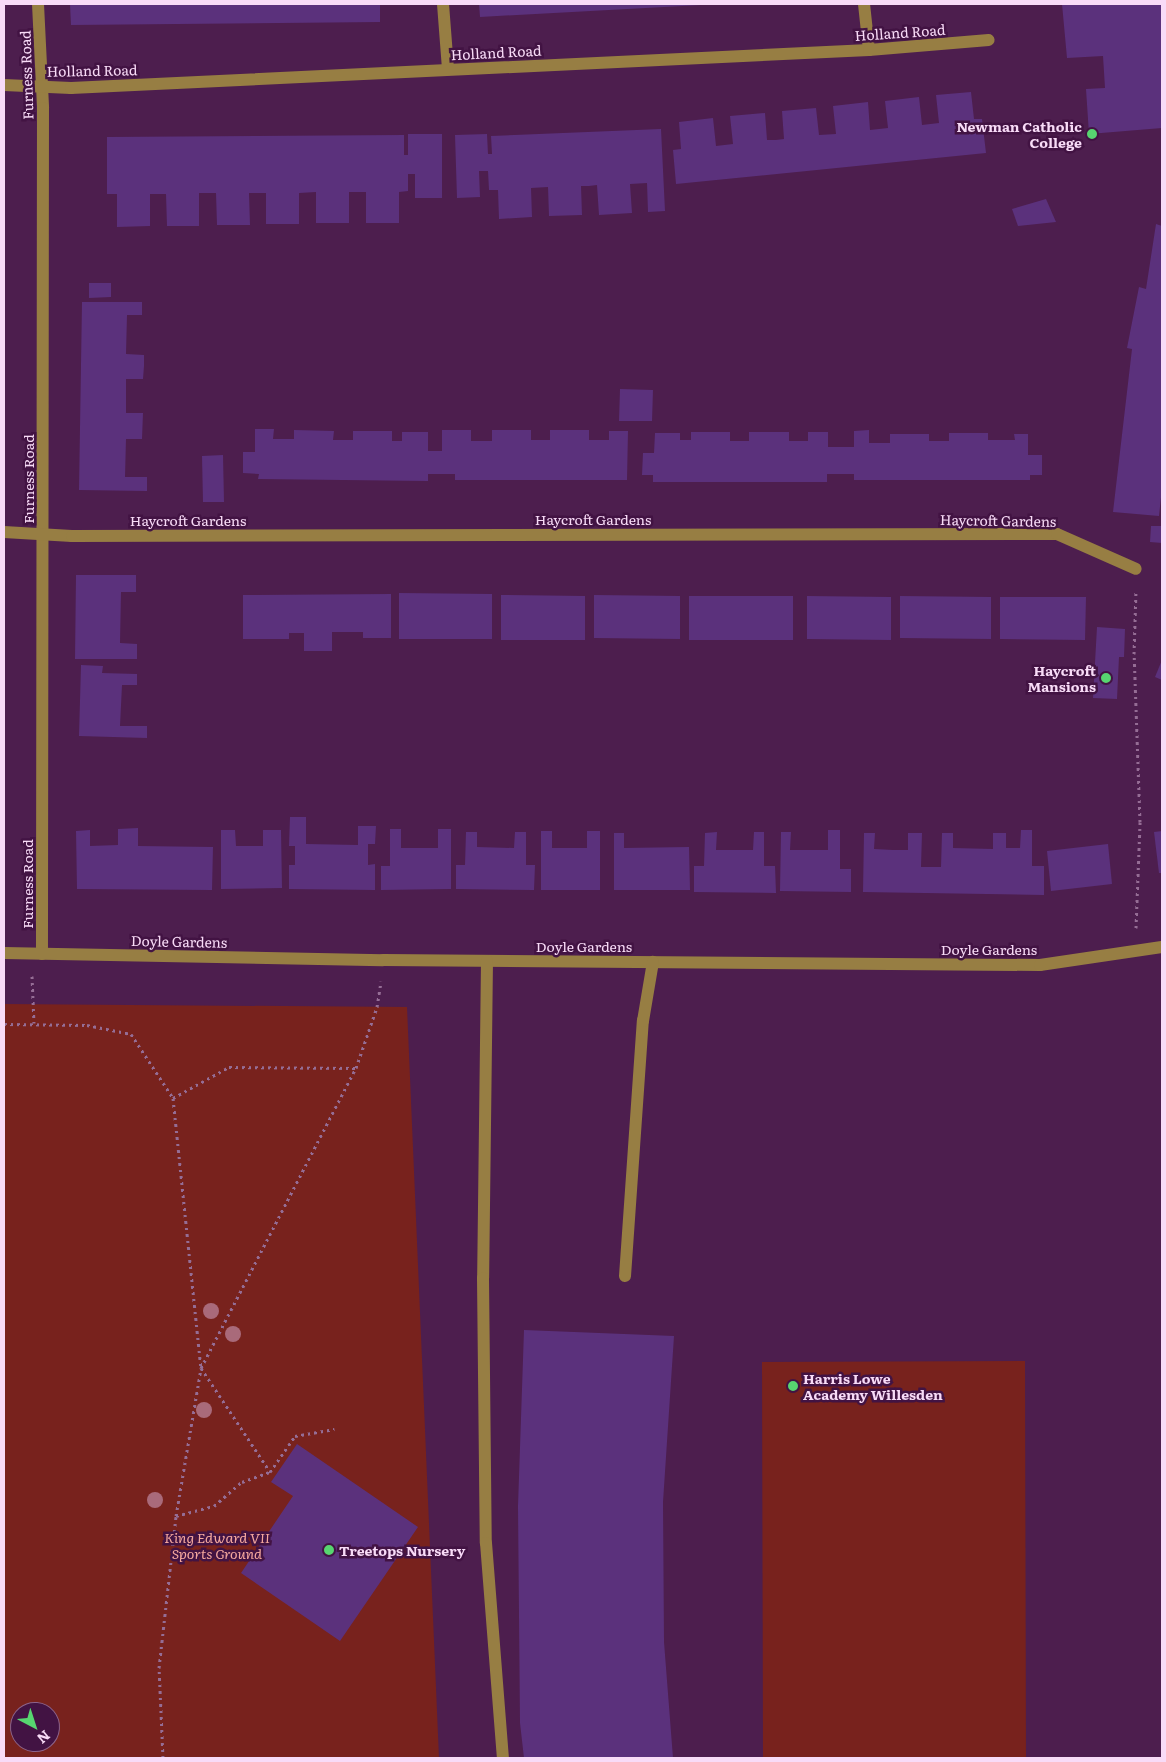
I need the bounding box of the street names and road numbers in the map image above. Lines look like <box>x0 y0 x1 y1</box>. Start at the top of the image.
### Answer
street label: Holland Road <box>854 20 946 44</box>
street label: Furness Road <box>16 30 36 120</box>
street label: Holland Road <box>450 41 542 63</box>
street label: Holland Road <box>46 61 138 79</box>
street label: Furness Road <box>20 434 36 524</box>
street label: Haycroft Gardens <box>535 511 651 527</box>
street label: Haycroft Gardens <box>940 511 1056 529</box>
street label: Haycroft Gardens <box>130 512 246 528</box>
street label: Furness Road <box>19 839 35 929</box>
street label: Doyle Gardens <box>131 932 227 950</box>
street label: Doyle Gardens <box>536 938 632 954</box>
street label: Doyle Gardens <box>941 941 1037 957</box>

